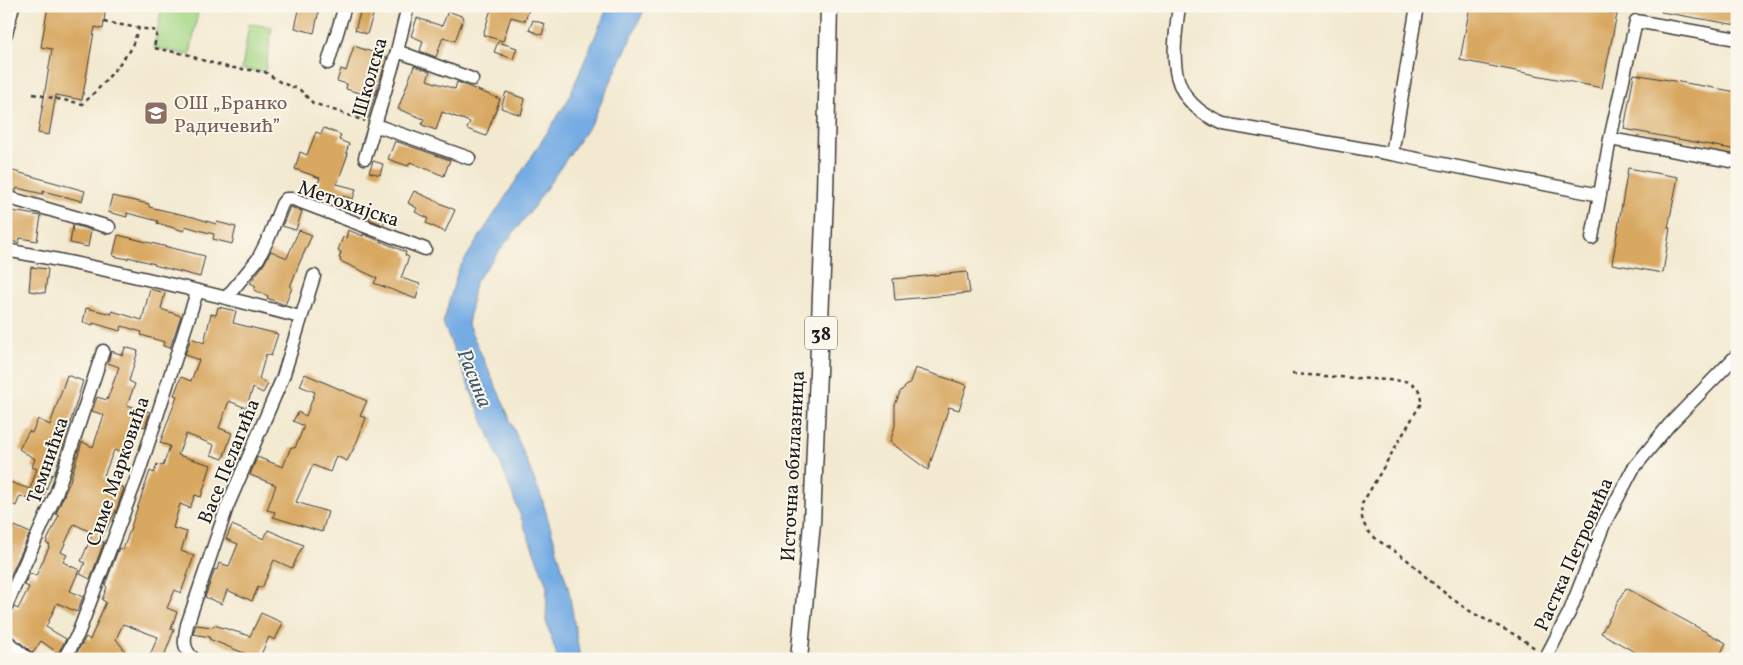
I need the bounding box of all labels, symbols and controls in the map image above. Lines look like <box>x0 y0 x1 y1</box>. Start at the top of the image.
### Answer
street label: Школска <box>346 34 396 121</box>
place label: ОШ „Бранко Радичевић” <box>174 90 287 141</box>
school or university icon: ОШ „Бранко Радичевић” <box>143 100 169 126</box>
street label: Метохијска <box>294 174 403 235</box>
road number: 38 <box>805 316 837 349</box>
water label: Расина <box>449 345 499 412</box>
street label: Источна обилазница <box>775 370 813 562</box>
street label: Симе Марковића <box>80 393 158 550</box>
street label: Васе Пелагића <box>192 395 268 529</box>
street label: Темнићка <box>21 413 77 508</box>
street label: Растка Петровића <box>1528 473 1621 636</box>

